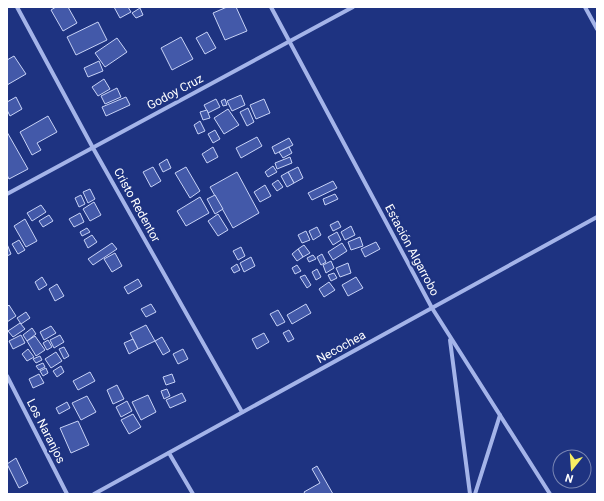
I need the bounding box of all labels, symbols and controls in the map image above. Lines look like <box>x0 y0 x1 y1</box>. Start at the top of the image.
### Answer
street label: Godoy Cruz <box>145 71 206 113</box>
street label: Cristo Redentor <box>111 165 163 245</box>
street label: Estación Algarrobo <box>382 202 442 298</box>
street label: Necochea <box>314 328 368 366</box>
street label: Los Naranjos <box>24 396 68 466</box>
north arrow <box>552 449 592 489</box>
text: N <box>563 471 575 485</box>

